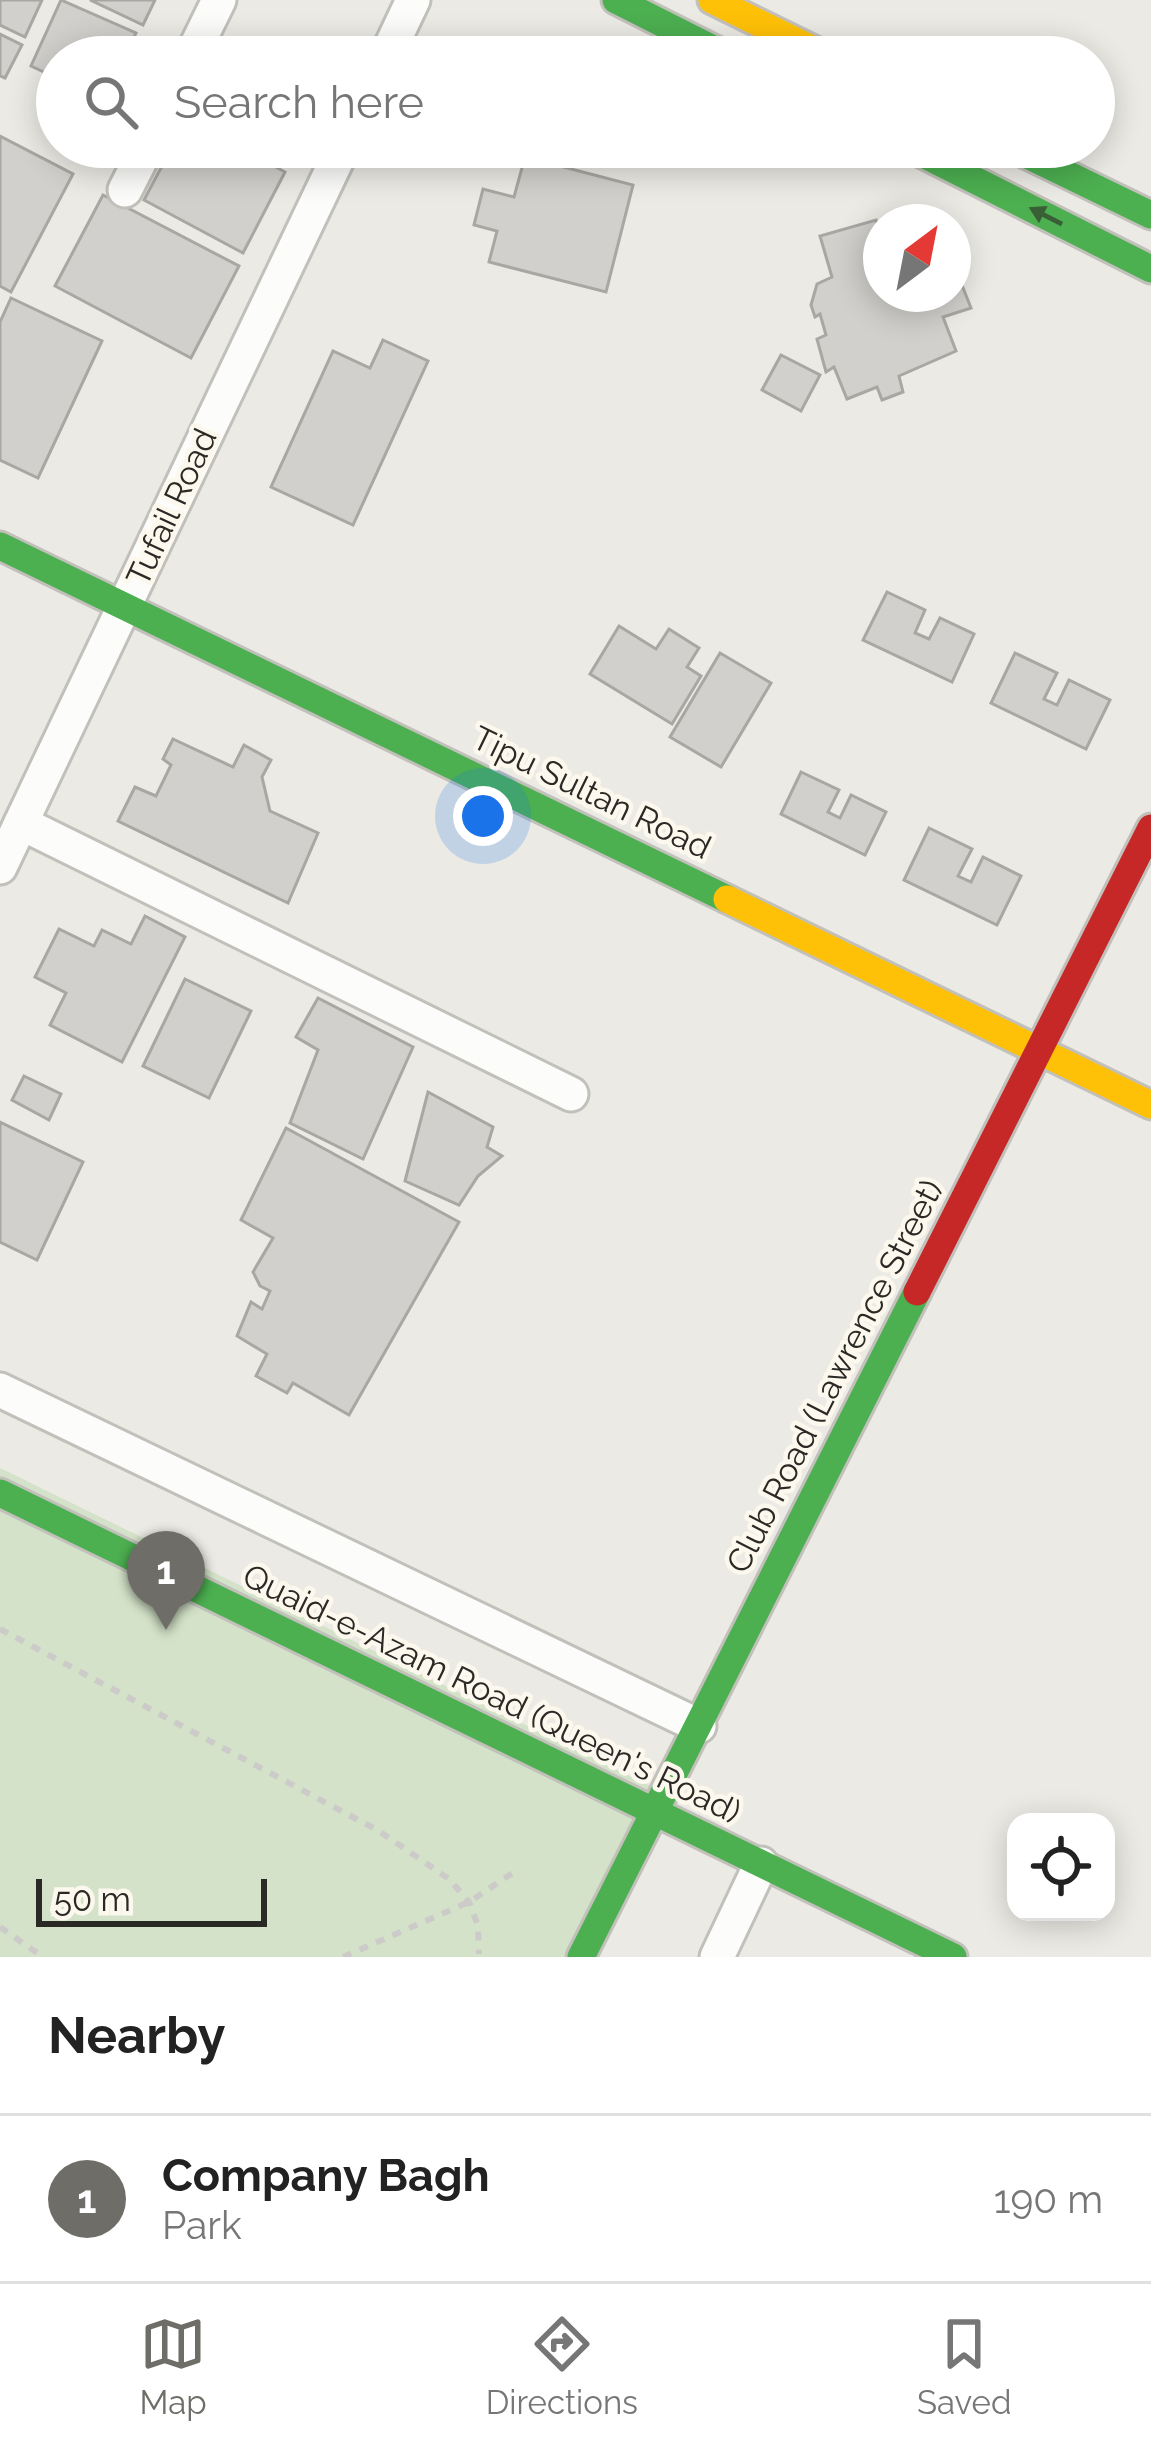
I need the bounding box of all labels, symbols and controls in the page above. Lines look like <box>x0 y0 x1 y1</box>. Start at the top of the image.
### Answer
search box <box>36 36 1115 168</box>
icon: search <box>78 69 144 135</box>
text: Search here <box>174 76 424 129</box>
north arrow <box>863 204 971 312</box>
one-way arrow <box>1029 206 1064 226</box>
street label: Tufail Road <box>118 423 225 592</box>
street label: Tipu Sultan Road <box>466 718 717 867</box>
your location <box>453 786 513 846</box>
street label: Club Road (Lawrence Street) <box>718 1173 951 1579</box>
pin: 1 <box>127 1531 205 1630</box>
street label: Quaid-e-Azam Road (Queen's Road) <box>237 1556 747 1831</box>
map controls <box>1007 1813 1115 1921</box>
button: locate <box>1007 1813 1115 1921</box>
scale bar <box>36 1873 267 1926</box>
text: 50 m <box>54 1880 131 1919</box>
text: Nearby <box>48 2005 225 2065</box>
text: Company Bagh <box>162 2149 490 2202</box>
text: 1 <box>77 2176 97 2222</box>
text: 190 m <box>994 2176 1103 2222</box>
text: Park <box>162 2202 242 2248</box>
tab: Map <box>140 2311 207 2422</box>
tab: Directions <box>486 2311 638 2422</box>
tab: Saved <box>917 2311 1011 2422</box>

